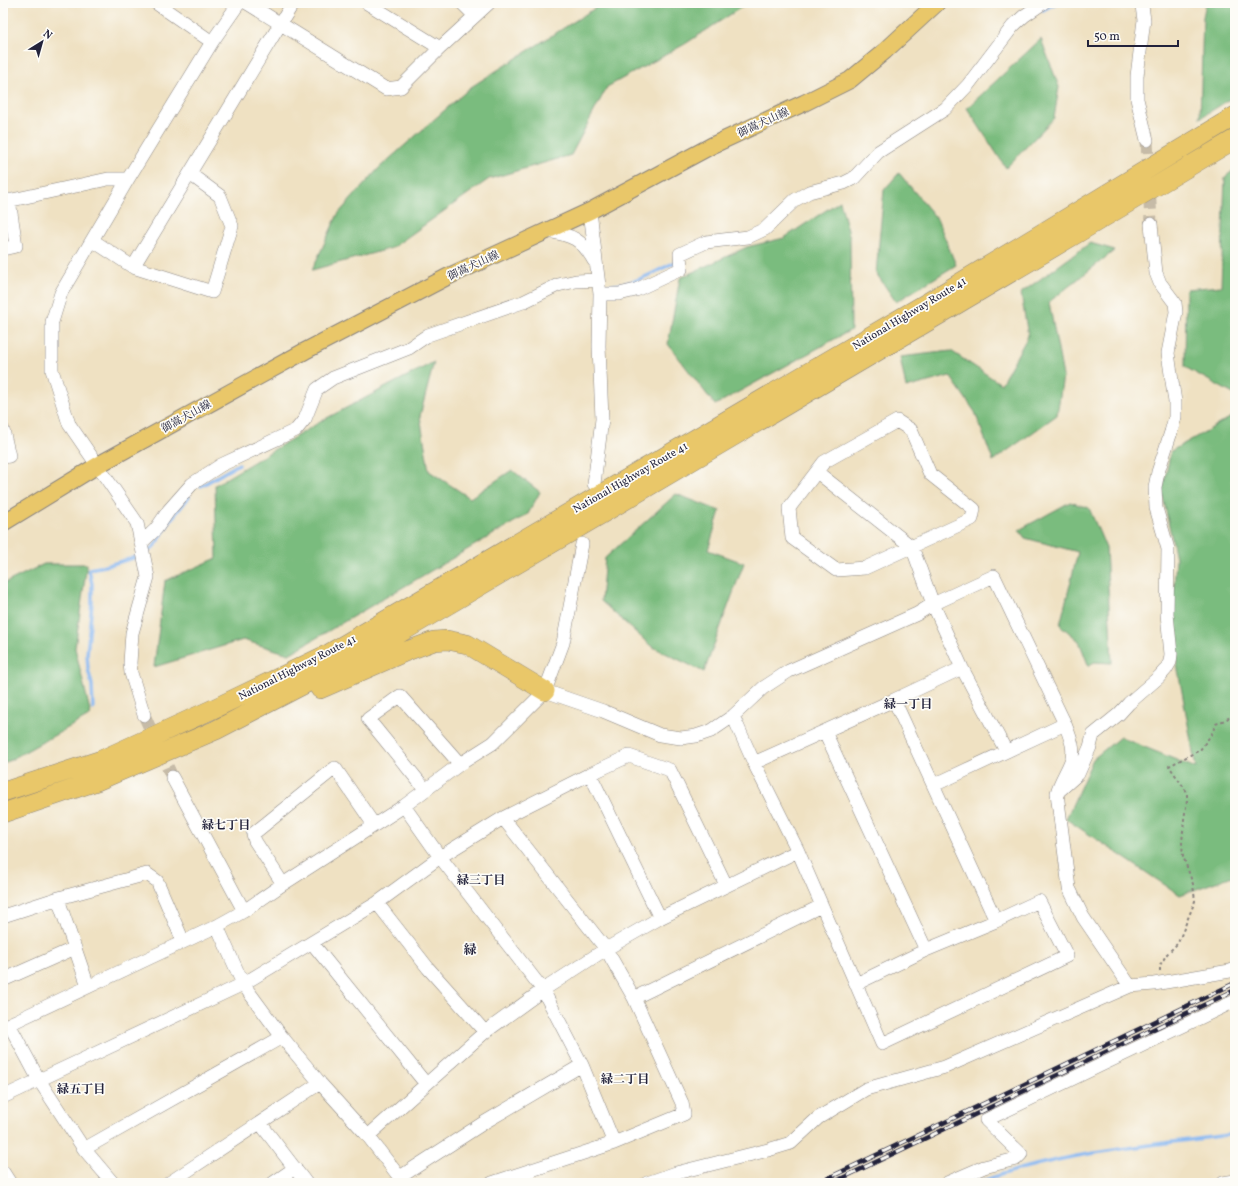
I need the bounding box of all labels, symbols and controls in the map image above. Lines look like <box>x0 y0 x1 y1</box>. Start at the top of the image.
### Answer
north arrow <box>22 22 62 62</box>
scale bar <box>1088 22 1178 48</box>
text: N <box>39 27 55 44</box>
text: 50 m <box>1094 29 1120 45</box>
street label: 御嵩犬山線 <box>736 105 792 142</box>
street label: 御嵩犬山線 <box>446 248 502 285</box>
street label: National Highway Route 41 <box>850 274 969 354</box>
street label: 御嵩犬山線 <box>159 397 214 437</box>
street label: National Highway Route 41 <box>571 439 691 517</box>
street label: National Highway Route 41 <box>236 632 359 705</box>
district label: 緑一丁目 <box>884 697 932 713</box>
district label: 緑七丁目 <box>202 818 250 834</box>
district label: 緑三丁目 <box>457 873 505 889</box>
district label: 緑 <box>463 942 477 960</box>
district label: 緑二丁目 <box>601 1072 649 1088</box>
district label: 緑五丁目 <box>57 1082 105 1098</box>

